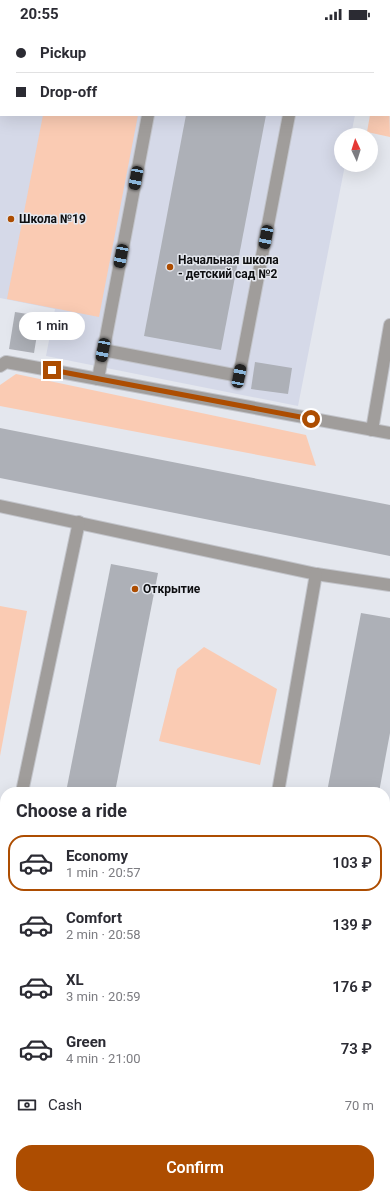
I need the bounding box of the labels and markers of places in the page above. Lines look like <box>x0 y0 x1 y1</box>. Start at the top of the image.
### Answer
place label: Школа №19 <box>19 212 86 226</box>
marker: Школа №19 <box>6 214 16 224</box>
place label: Начальная школа - детский сад №2 <box>178 253 279 281</box>
marker: Начальная школа - детский сад №2 <box>165 262 175 272</box>
place label: Открытие <box>143 582 201 596</box>
marker: Открытие <box>130 584 140 594</box>

